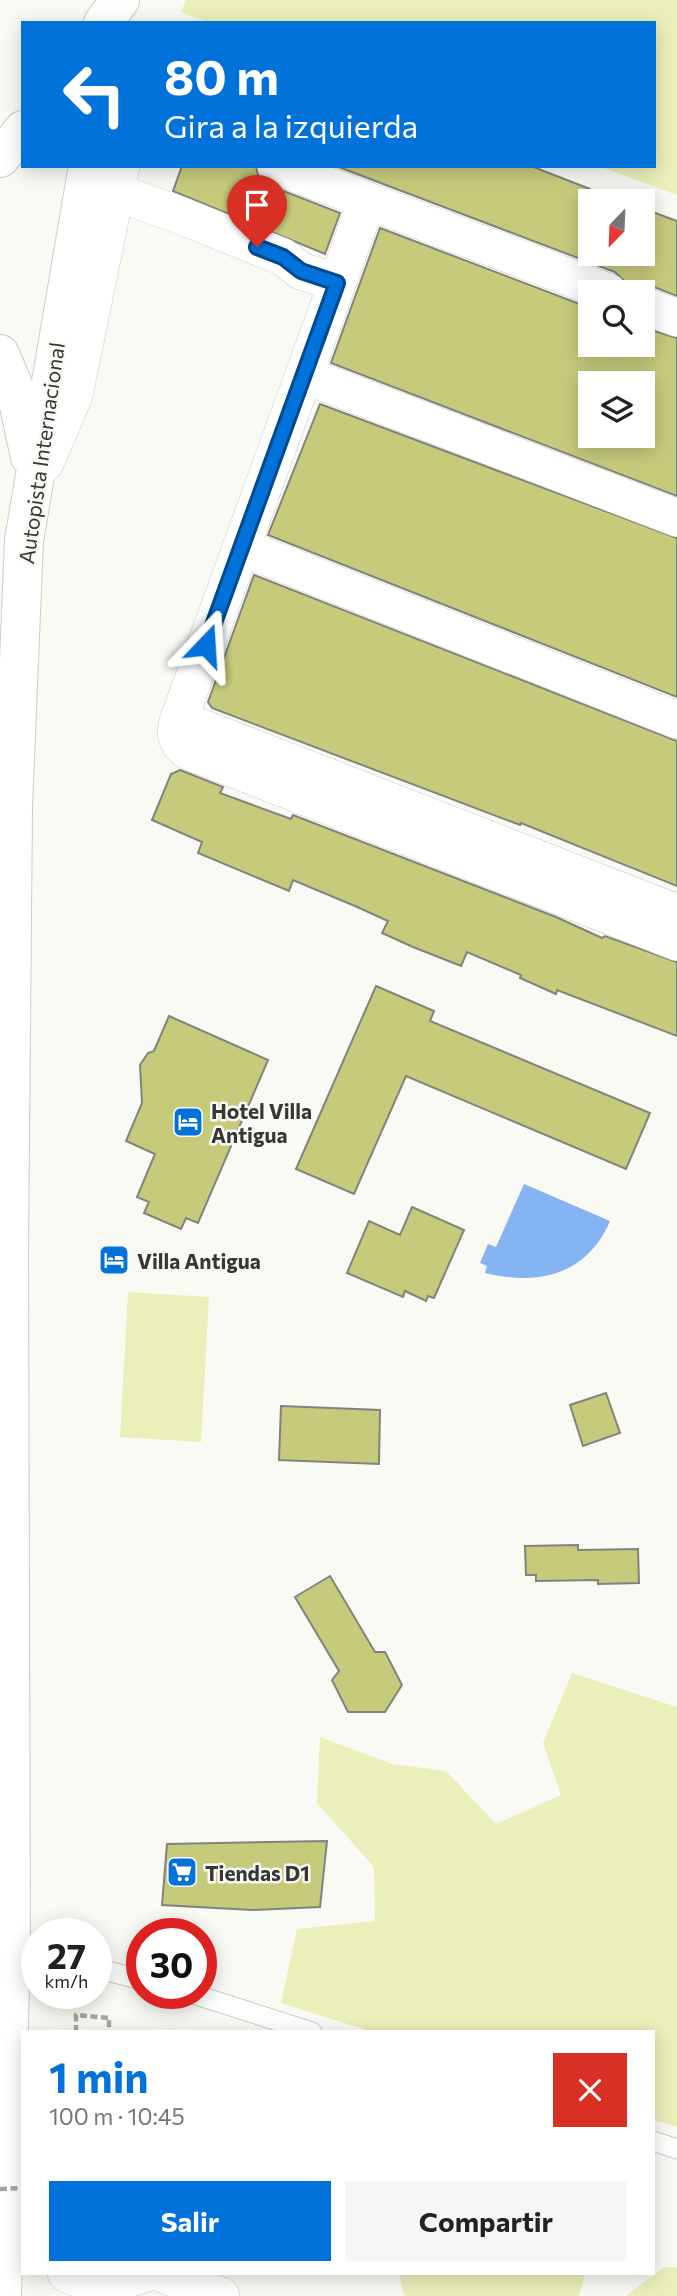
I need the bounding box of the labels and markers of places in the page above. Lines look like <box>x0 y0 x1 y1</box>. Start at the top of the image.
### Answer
pin <box>227 175 287 247</box>
place label: Hotel Villa Antigua <box>211 1098 312 1147</box>
hotel icon: Hotel Villa Antigua <box>171 1105 205 1139</box>
hotel icon: Villa Antigua <box>97 1243 131 1277</box>
place label: Villa Antigua <box>137 1248 261 1273</box>
supermarket icon: Tiendas D1 <box>165 1855 199 1889</box>
place label: Tiendas D1 <box>205 1860 310 1885</box>

